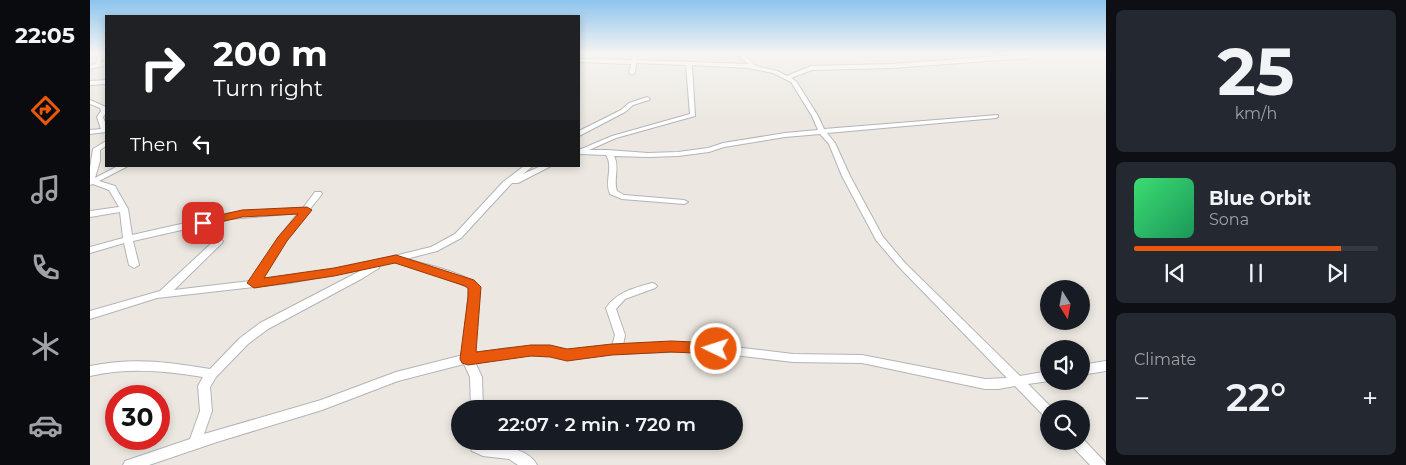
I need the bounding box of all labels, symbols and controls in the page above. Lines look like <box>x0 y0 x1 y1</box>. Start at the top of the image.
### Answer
text: 22:05 <box>15 22 75 49</box>
text: 200 m <box>213 32 328 75</box>
text: 25 <box>1217 32 1295 111</box>
icon: right <box>130 35 195 100</box>
text: Turn right <box>213 75 323 102</box>
icon: directions <box>28 93 63 128</box>
text: km/h <box>1235 104 1277 123</box>
icon: left <box>188 130 216 158</box>
text: Then <box>130 133 178 156</box>
icon: music <box>28 172 63 207</box>
text: Blue Orbit <box>1209 187 1311 210</box>
pin <box>182 202 224 244</box>
icon: arrive <box>189 209 217 237</box>
text: Sona <box>1209 210 1249 229</box>
icon: phone <box>28 250 63 285</box>
icon: previous <box>1161 259 1189 287</box>
icon: pause <box>1242 259 1270 287</box>
icon: next <box>1323 259 1351 287</box>
north arrow <box>1040 280 1090 330</box>
map controls <box>1040 280 1090 450</box>
position arrow <box>689 322 741 374</box>
icon: climate <box>28 329 63 364</box>
button: sound <box>1040 340 1090 390</box>
text: Climate <box>1134 350 1196 369</box>
text: 22° <box>1226 374 1286 421</box>
text: − <box>1134 381 1150 415</box>
text: + <box>1362 381 1378 415</box>
speed limit sign: 30 <box>105 385 170 450</box>
button: search <box>1040 400 1090 450</box>
icon: car <box>28 408 63 443</box>
text: 22:07 · 2 min · 720 m <box>498 413 696 436</box>

